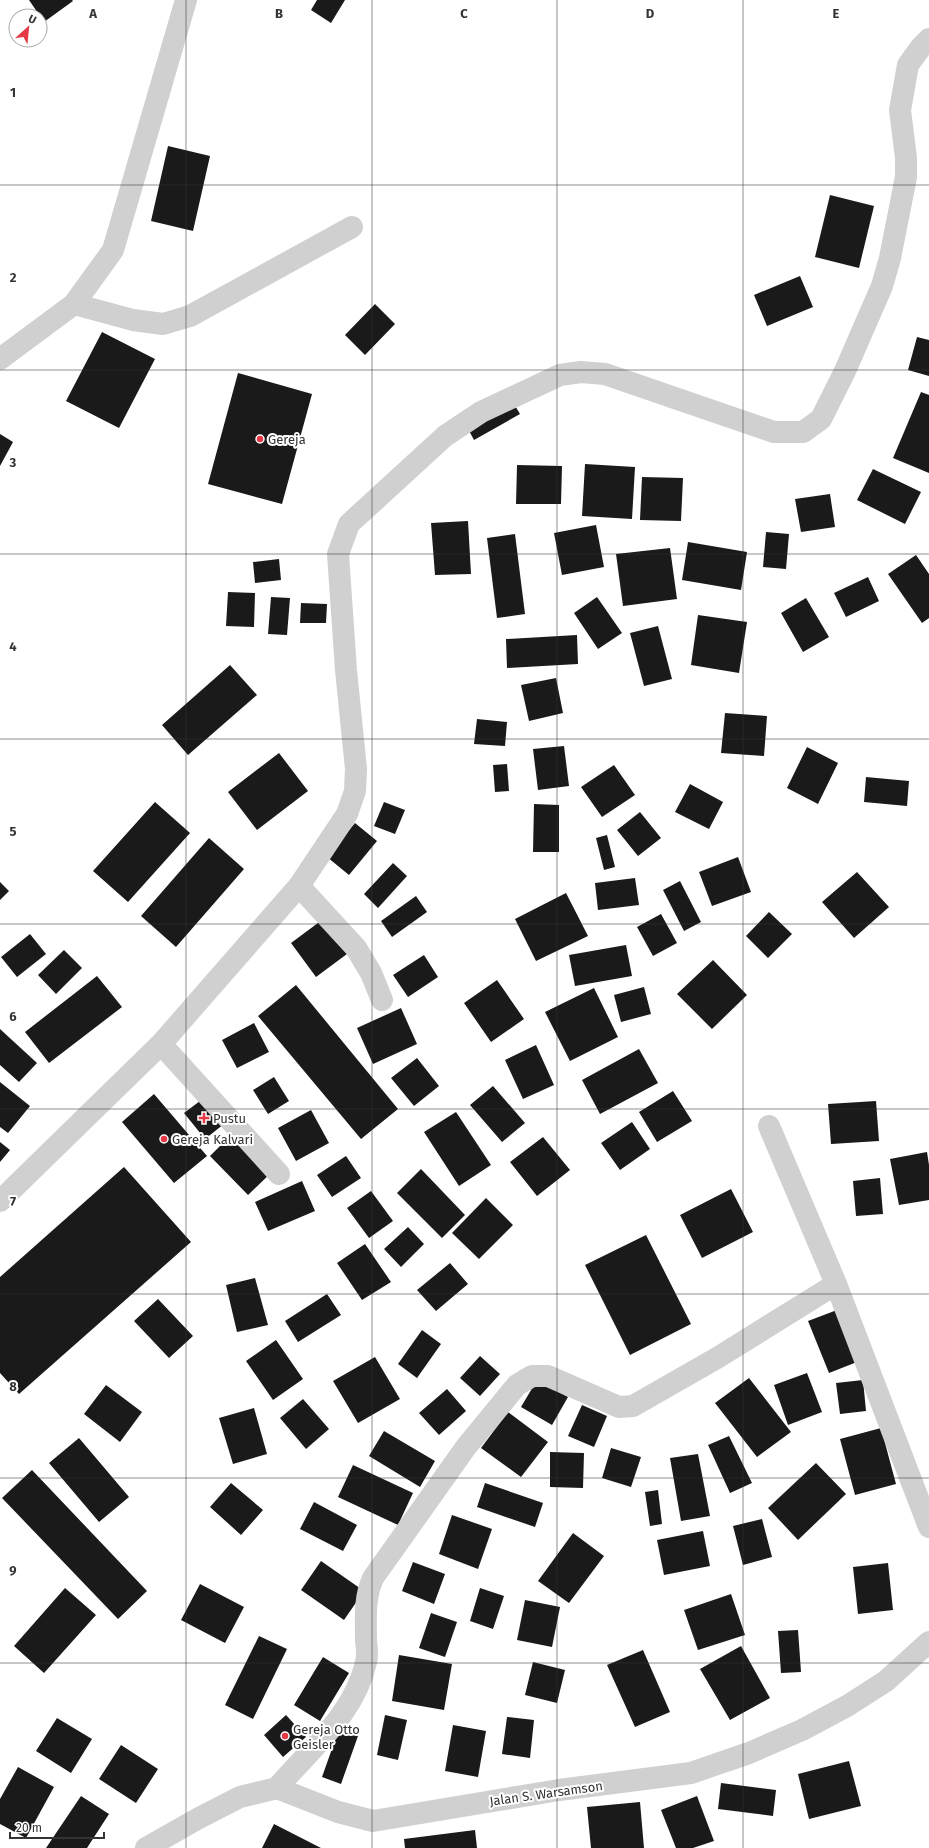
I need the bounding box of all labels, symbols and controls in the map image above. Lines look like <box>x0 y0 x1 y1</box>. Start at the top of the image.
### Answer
text: A <box>88 6 97 21</box>
text: B <box>275 6 283 21</box>
text: C <box>460 6 468 21</box>
text: D <box>646 6 655 21</box>
text: E <box>833 6 840 21</box>
north arrow <box>8 8 48 48</box>
text: U <box>26 12 38 27</box>
text: 1 <box>10 85 16 100</box>
text: 2 <box>10 270 17 285</box>
place label: Gereja <box>268 432 306 447</box>
marker: Gereja <box>255 434 265 444</box>
text: 3 <box>9 455 17 470</box>
text: 4 <box>9 639 17 654</box>
text: 5 <box>10 824 17 839</box>
text: 6 <box>9 1009 17 1024</box>
place label: Pustu <box>213 1111 246 1126</box>
marker: Pustu <box>198 1112 210 1124</box>
place label: Gereja Kalvari <box>172 1132 253 1147</box>
marker: Gereja Kalvari <box>159 1134 169 1144</box>
text: 7 <box>10 1194 16 1209</box>
text: 8 <box>9 1379 17 1394</box>
text: 9 <box>9 1563 17 1578</box>
place label: Gereja Otto Geisler <box>293 1722 360 1752</box>
marker: Gereja Otto Geisler <box>280 1731 290 1741</box>
street label: Jalan S. Warsamson <box>489 1778 604 1809</box>
scale bar <box>10 1814 104 1840</box>
text: 20 m <box>16 1821 42 1835</box>

